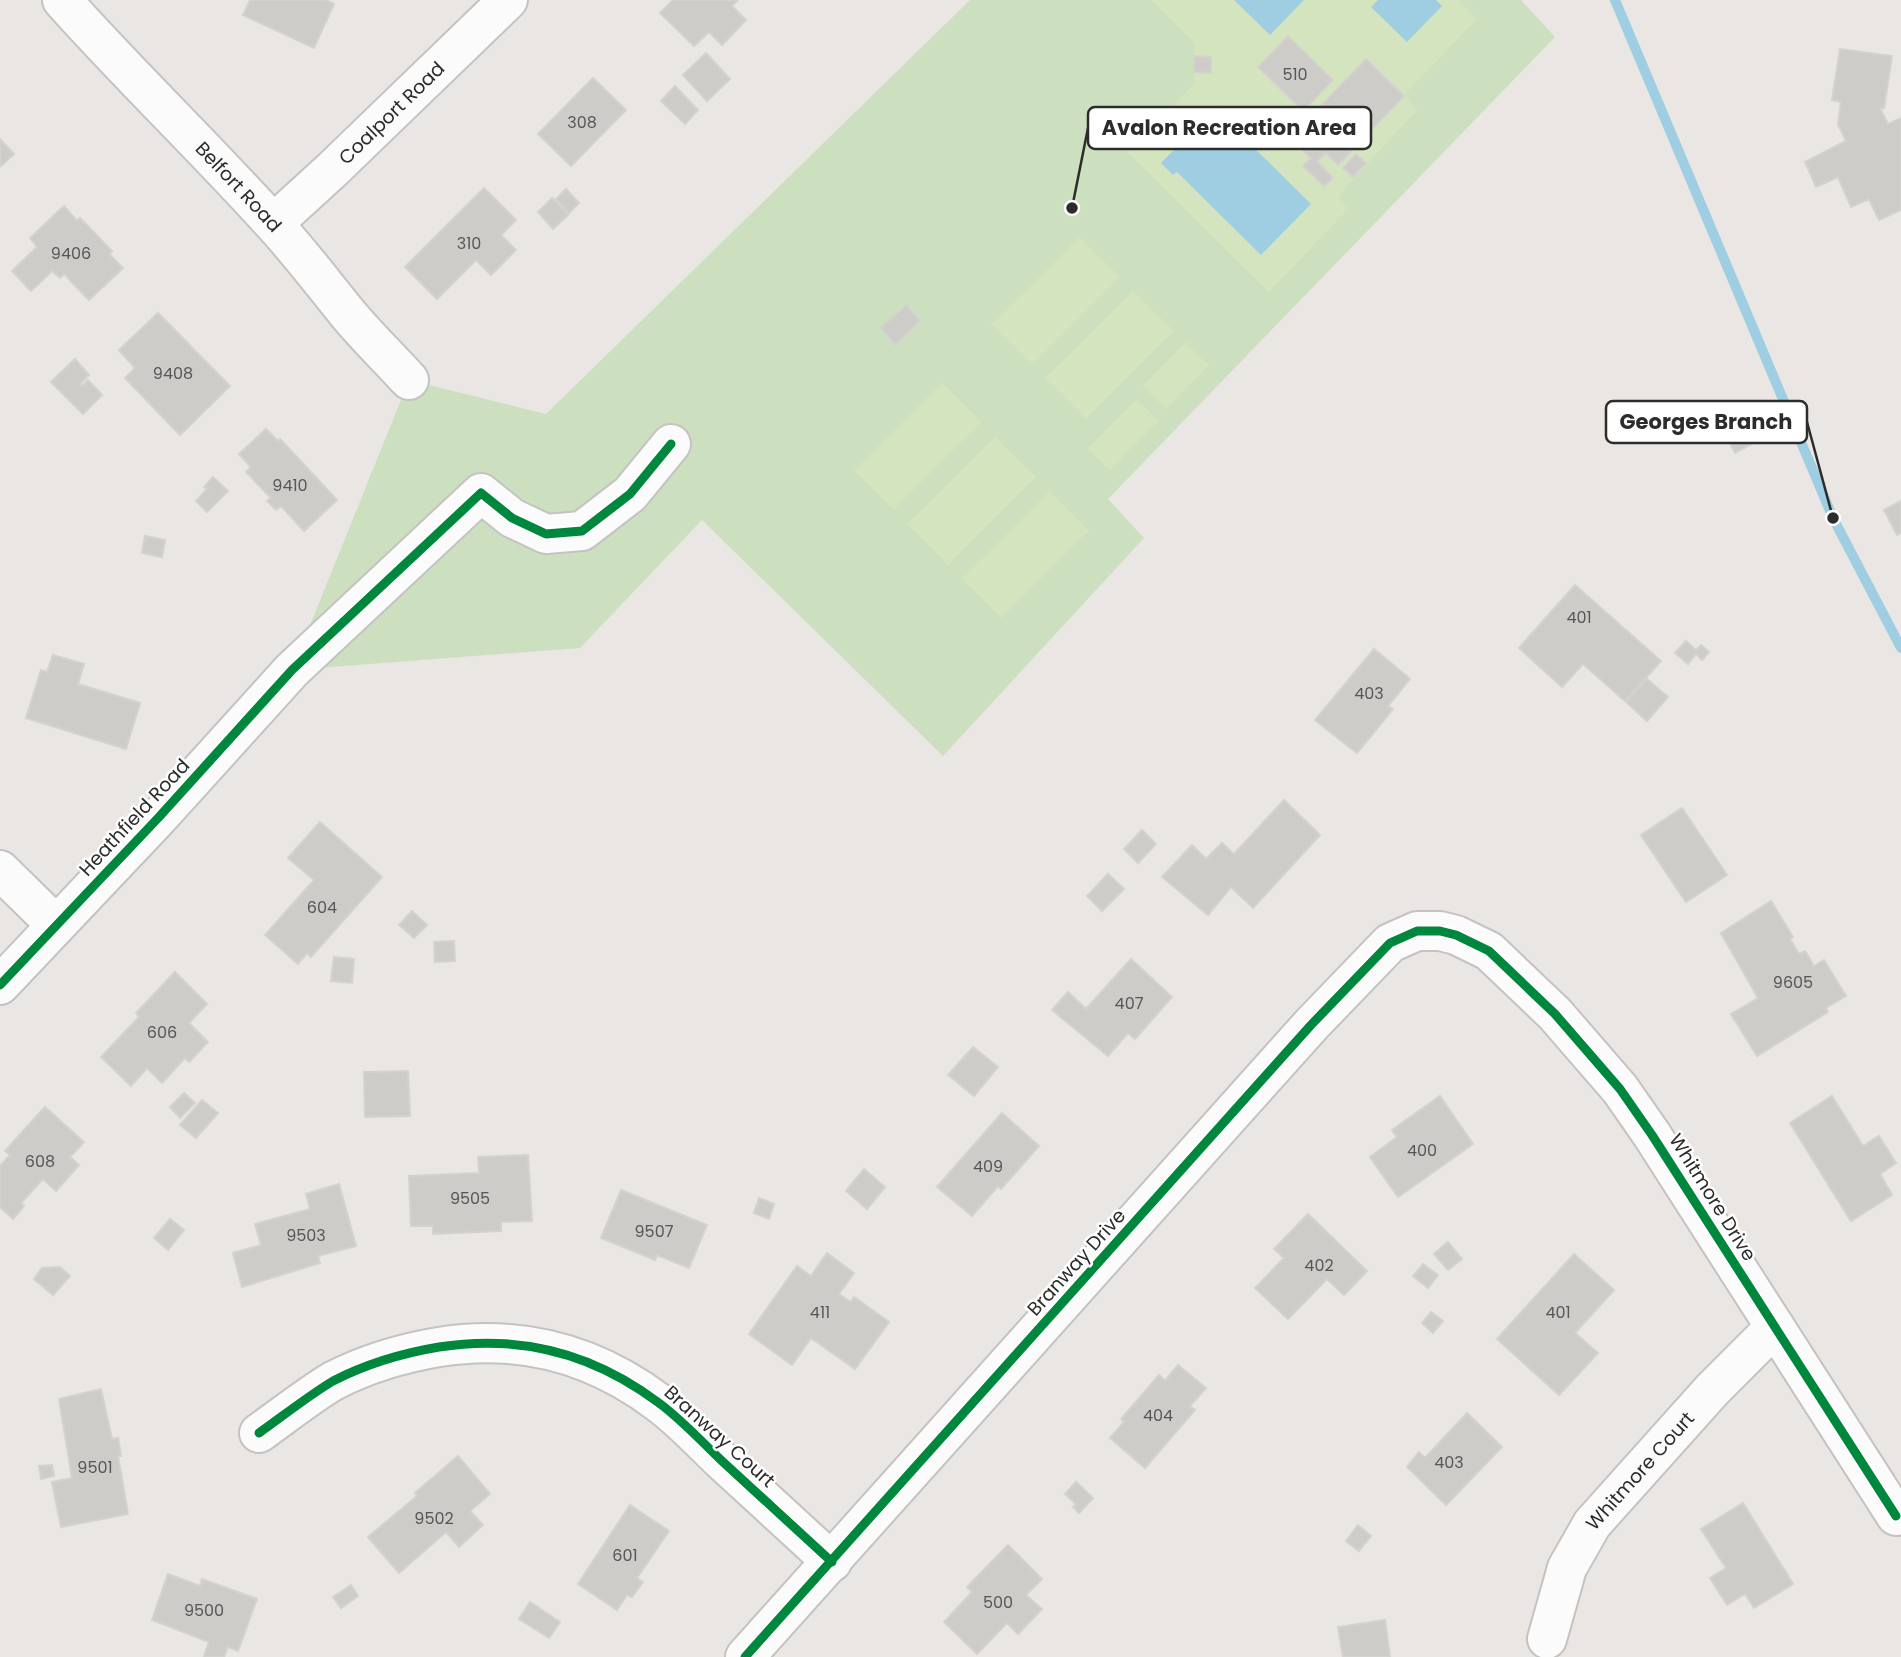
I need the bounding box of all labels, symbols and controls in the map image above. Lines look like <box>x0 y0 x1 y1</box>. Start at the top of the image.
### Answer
street label: Coalport Road <box>333 55 451 171</box>
house number: 510 <box>1282 63 1308 86</box>
callout: Avalon Recreation Area <box>1088 107 1371 149</box>
house number: 308 <box>567 111 597 134</box>
text: Avalon Recreation Area <box>1102 113 1356 142</box>
street label: Belfort Road <box>189 136 288 238</box>
house number: 310 <box>457 232 481 255</box>
house number: 9406 <box>51 242 91 265</box>
house number: 9408 <box>153 362 193 385</box>
callout: Georges Branch <box>1606 401 1807 443</box>
text: Georges Branch <box>1620 407 1792 436</box>
house number: 9410 <box>272 474 308 497</box>
house number: 401 <box>1566 606 1592 629</box>
house number: 403 <box>1354 682 1384 705</box>
street label: Heathfield Road <box>73 753 196 882</box>
house number: 604 <box>307 896 337 919</box>
house number: 9605 <box>1773 971 1813 994</box>
house number: 407 <box>1115 992 1144 1015</box>
house number: 606 <box>147 1021 177 1044</box>
street label: Whitmore Drive <box>1663 1128 1763 1266</box>
house number: 400 <box>1407 1139 1437 1162</box>
house number: 608 <box>25 1150 55 1173</box>
house number: 409 <box>973 1155 1003 1178</box>
house number: 9505 <box>450 1187 490 1210</box>
street label: Branway Drive <box>1021 1203 1132 1322</box>
house number: 9507 <box>635 1220 674 1243</box>
house number: 9503 <box>286 1224 326 1247</box>
house number: 402 <box>1304 1254 1334 1277</box>
house number: 411 <box>810 1301 830 1324</box>
house number: 401 <box>1545 1301 1571 1324</box>
street label: Branway Court <box>658 1379 781 1494</box>
house number: 404 <box>1143 1404 1173 1427</box>
street label: Whitmore Court <box>1580 1406 1701 1536</box>
house number: 403 <box>1434 1451 1464 1474</box>
house number: 9501 <box>77 1456 113 1479</box>
house number: 9502 <box>414 1507 454 1530</box>
house number: 601 <box>612 1544 638 1567</box>
house number: 500 <box>983 1591 1013 1614</box>
house number: 9500 <box>184 1599 224 1622</box>

